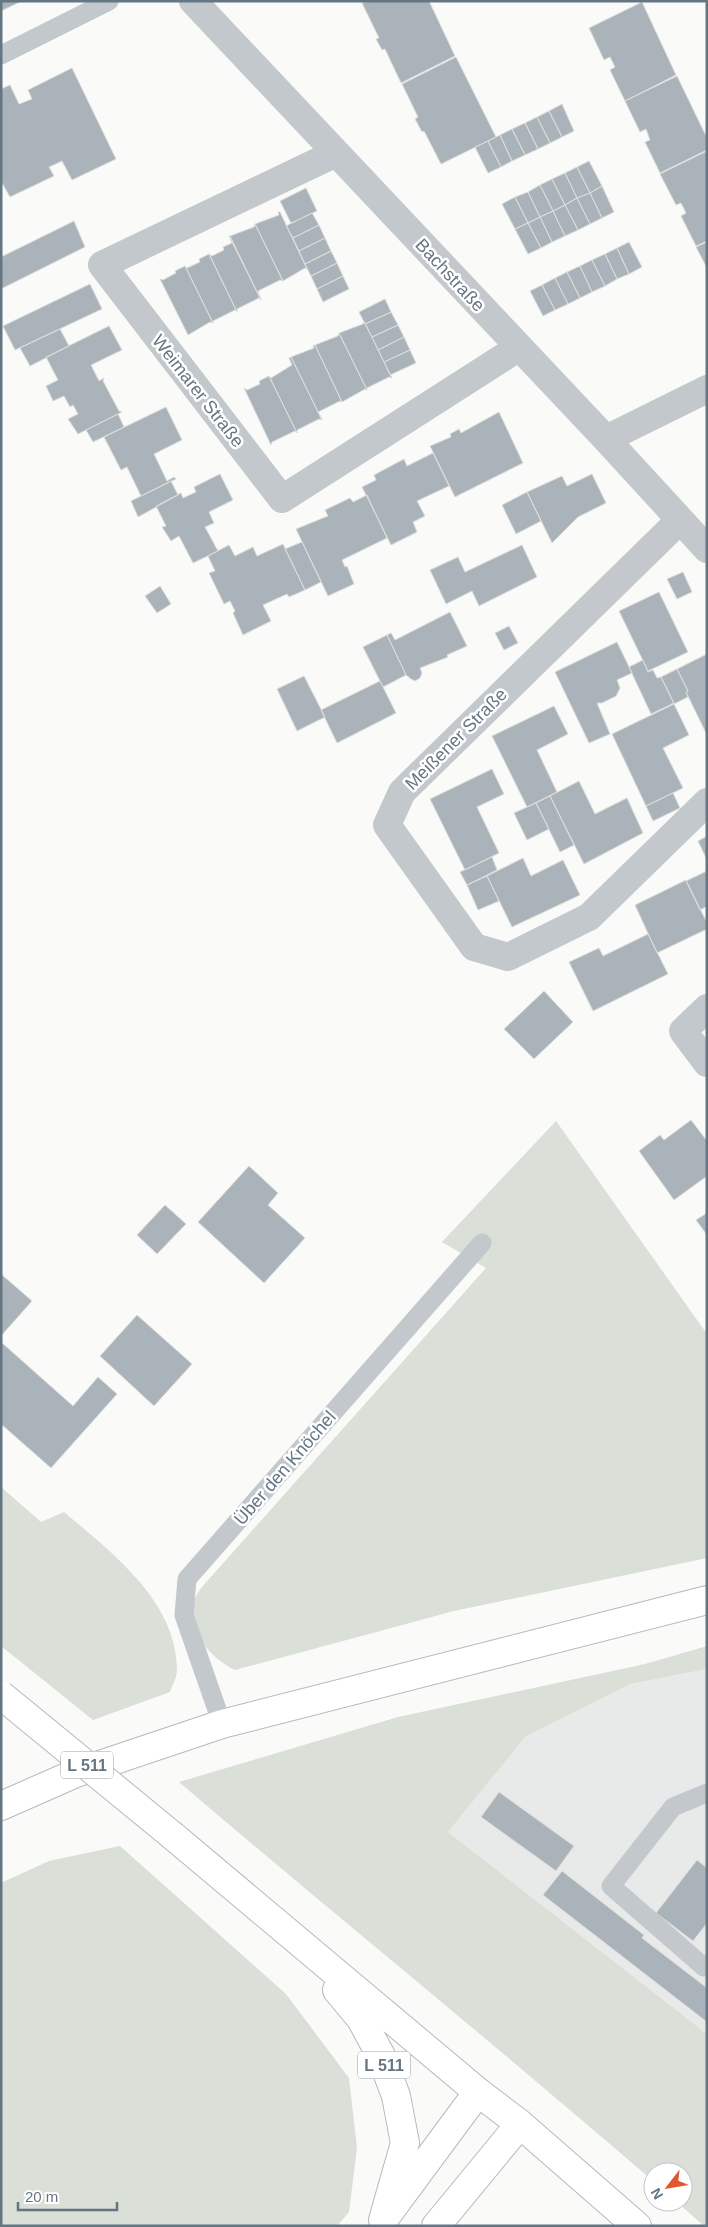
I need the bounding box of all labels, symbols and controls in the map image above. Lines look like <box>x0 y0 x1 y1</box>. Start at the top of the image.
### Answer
street label: Bachstraße <box>411 235 489 315</box>
street label: Weimarer Straße <box>148 331 248 451</box>
street label: Meißener Straße <box>401 684 511 794</box>
street label: Über den Knöchel <box>230 1407 340 1529</box>
road number: L 511 <box>61 1752 113 1778</box>
road number: L 511 <box>358 2052 410 2078</box>
north arrow <box>643 2162 693 2212</box>
scale bar <box>18 2180 116 2212</box>
text: N <box>647 2185 666 2202</box>
text: 20 m <box>25 2188 58 2205</box>

